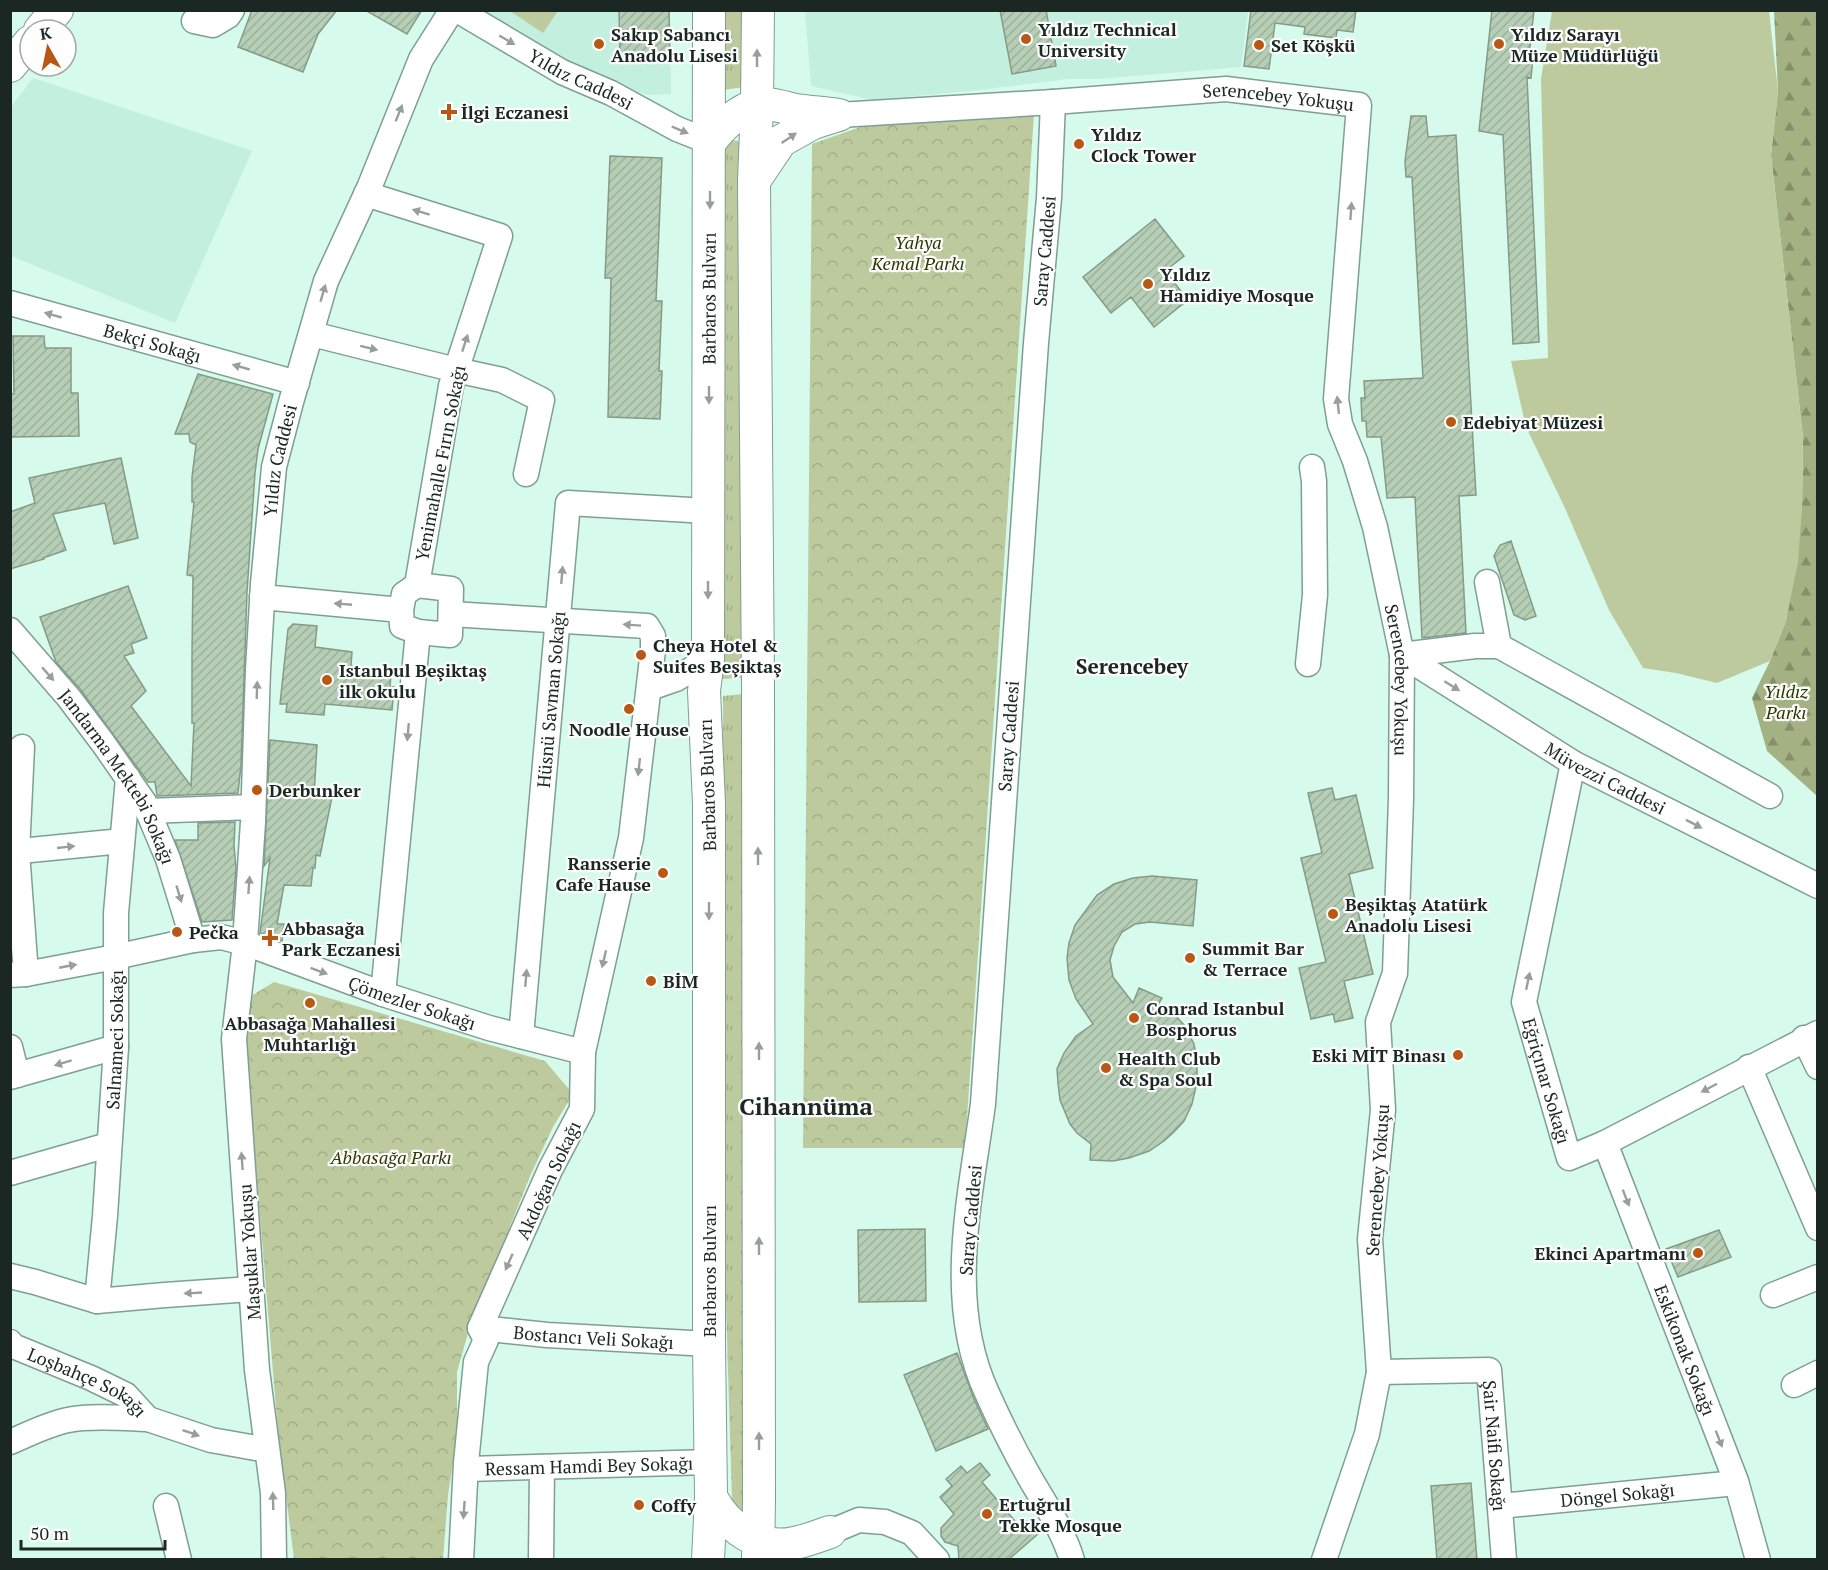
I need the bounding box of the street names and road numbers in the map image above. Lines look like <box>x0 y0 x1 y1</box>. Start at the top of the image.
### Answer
street label: Yıldız Caddesi <box>524 43 638 115</box>
street label: Serencebey Yokuşu <box>1201 77 1355 116</box>
street label: Saray Caddesi <box>1027 195 1061 307</box>
street label: Barbaros Bulvarı <box>696 232 721 365</box>
street label: Bekçi Sokağı <box>101 318 204 368</box>
street label: Yenimahalle Fırın Sokağı <box>409 363 471 563</box>
street label: Yıldız Caddesi <box>257 402 302 517</box>
street label: Serencebey Yokuşu <box>1380 602 1414 756</box>
street label: Hüsnü Savman Sokağı <box>531 610 570 789</box>
street label: Saray Caddesi <box>992 680 1024 792</box>
street label: Jandarma Mektebi Sokağı <box>54 684 181 867</box>
street label: Barbaros Bulvarı <box>693 718 721 852</box>
street label: Müvezzi Caddesi <box>1540 736 1670 820</box>
street label: Salnameci Sokağı <box>100 970 128 1110</box>
street label: Çömezler Sokağı <box>345 970 479 1035</box>
street label: Eğriçınar Sokağı <box>1517 1015 1576 1147</box>
street label: Serencebey Yokuşu <box>1360 1103 1394 1257</box>
street label: Akdoğan Sokağı <box>510 1117 586 1243</box>
street label: Saray Caddesi <box>953 1164 987 1276</box>
street label: Maşuklar Yokuşu <box>232 1183 266 1321</box>
street label: Barbaros Bulvarı <box>697 1205 721 1337</box>
street label: Eskikonak Sokağı <box>1649 1281 1721 1419</box>
street label: Bostancı Veli Sokağı <box>512 1320 675 1354</box>
street label: Loşbahçe Sokağı <box>24 1341 152 1422</box>
street label: Şair Naifi Sokağı <box>1478 1379 1512 1512</box>
street label: Ressam Hamdi Bey Sokağı <box>484 1451 694 1480</box>
street label: Döngel Sokağı <box>1559 1477 1676 1512</box>

